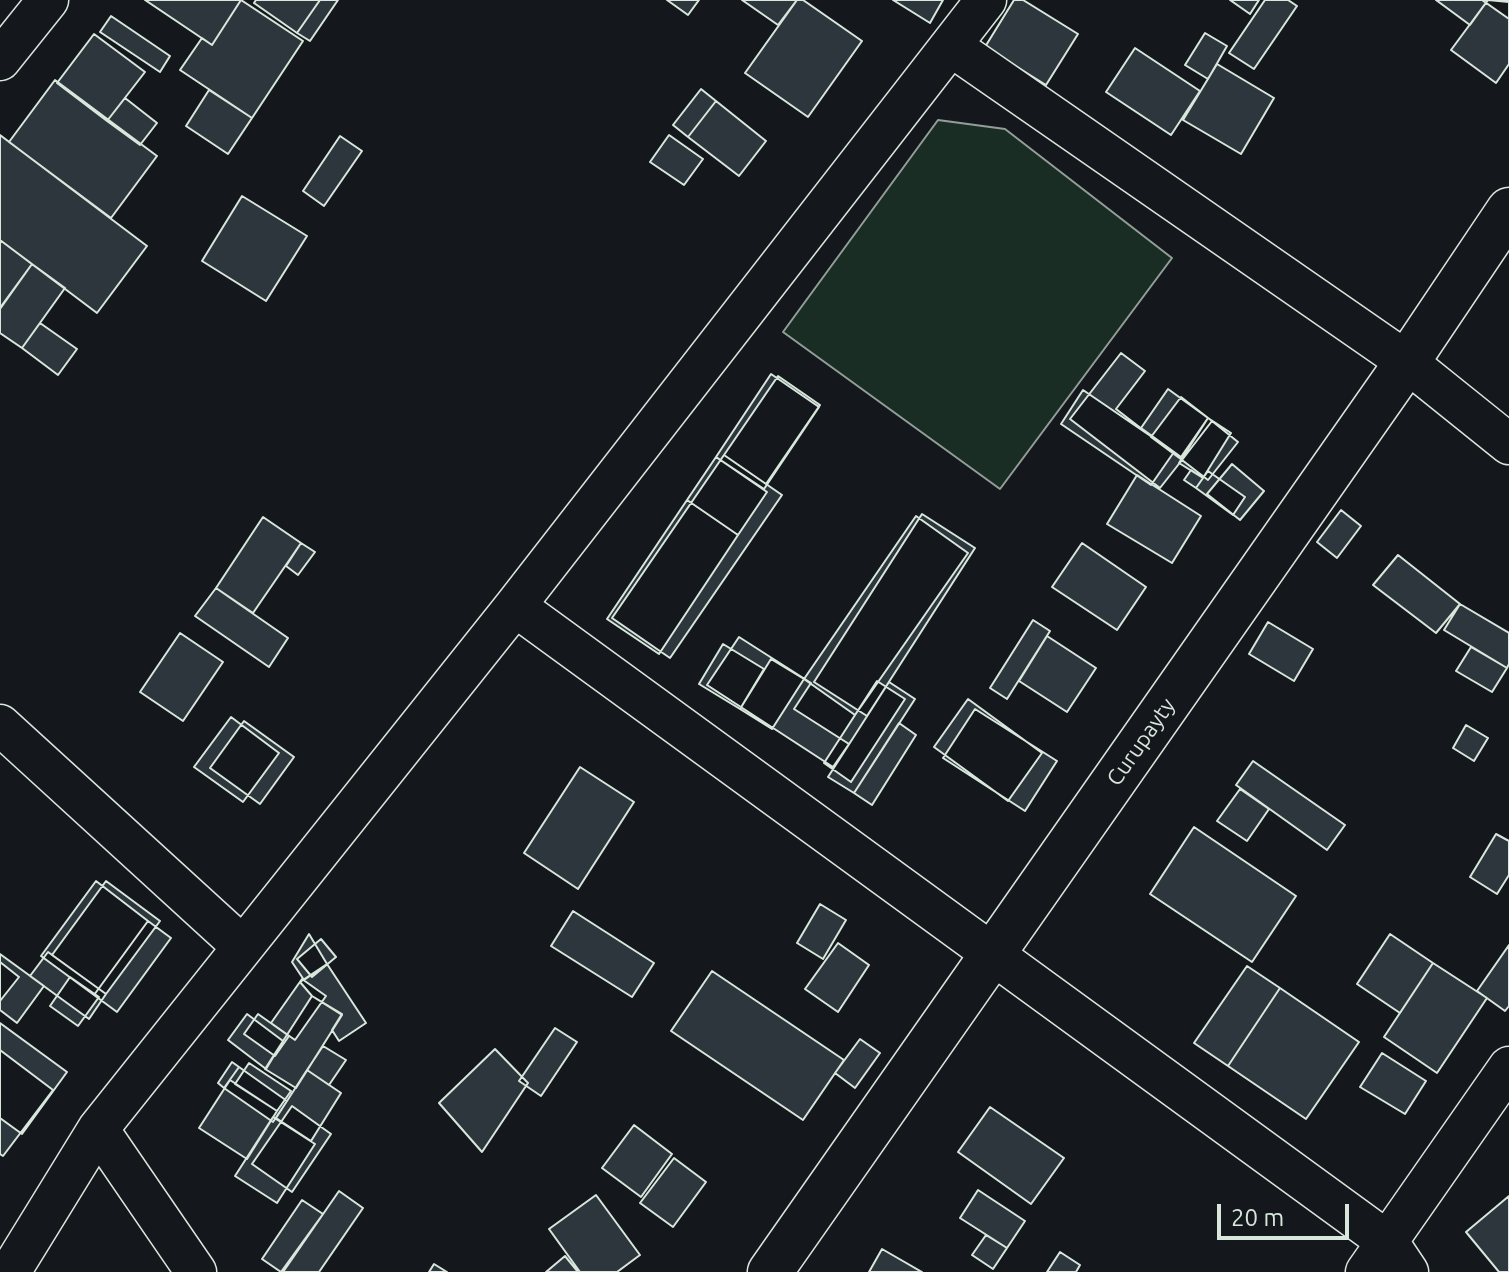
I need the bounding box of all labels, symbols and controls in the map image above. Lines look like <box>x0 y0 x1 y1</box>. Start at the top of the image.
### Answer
street label: Curupayty <box>1101 693 1181 791</box>
scale bar <box>1221 1188 1353 1238</box>
text: 20 m <box>1231 1204 1284 1231</box>

